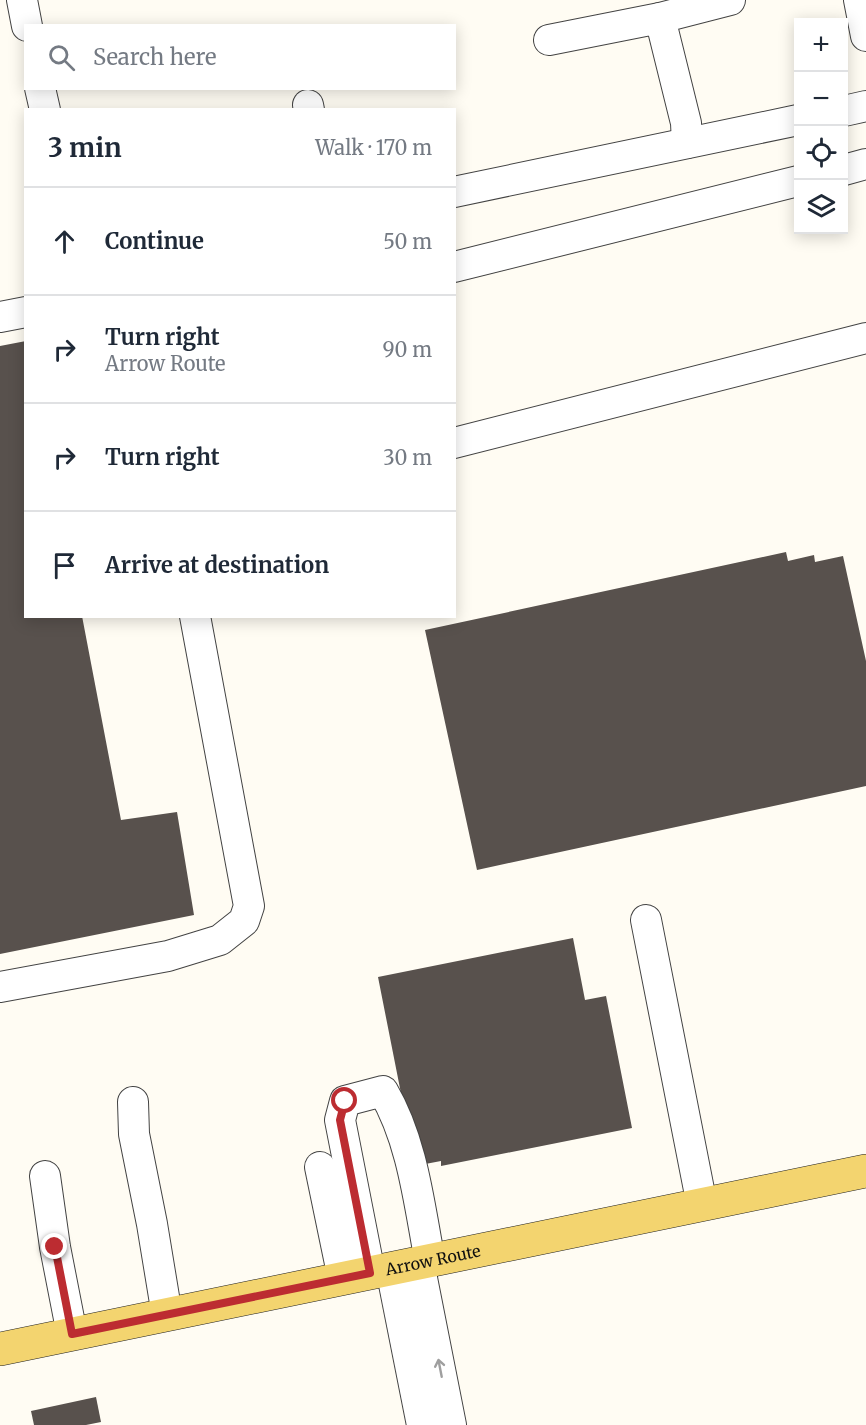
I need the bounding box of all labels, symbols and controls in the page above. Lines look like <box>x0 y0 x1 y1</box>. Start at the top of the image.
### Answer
map controls <box>794 18 848 234</box>
button: + <box>794 18 848 72</box>
search box <box>24 24 456 90</box>
icon: search <box>45 41 78 74</box>
text: Search here <box>93 43 216 71</box>
button: − <box>794 72 848 126</box>
button: locate <box>794 126 848 180</box>
text: 3 min <box>48 131 122 164</box>
text: Walk · 170 m <box>315 135 432 160</box>
button: layers <box>794 180 848 234</box>
icon: ahead <box>48 225 81 258</box>
text: Continue <box>105 227 204 255</box>
text: 50 m <box>383 229 432 254</box>
text: Turn right <box>105 323 219 351</box>
icon: right <box>48 333 81 366</box>
text: 90 m <box>382 337 432 362</box>
text: Arrow Route <box>105 351 226 376</box>
icon: right <box>48 441 81 474</box>
text: Turn right <box>105 443 219 471</box>
text: 30 m <box>383 445 432 470</box>
icon: arrive <box>48 549 81 582</box>
text: Arrive at destination <box>105 551 329 579</box>
route start <box>331 1087 357 1113</box>
route end <box>41 1233 67 1259</box>
street label: Arrow Route <box>383 1240 482 1280</box>
one-way arrow <box>434 1358 445 1378</box>

